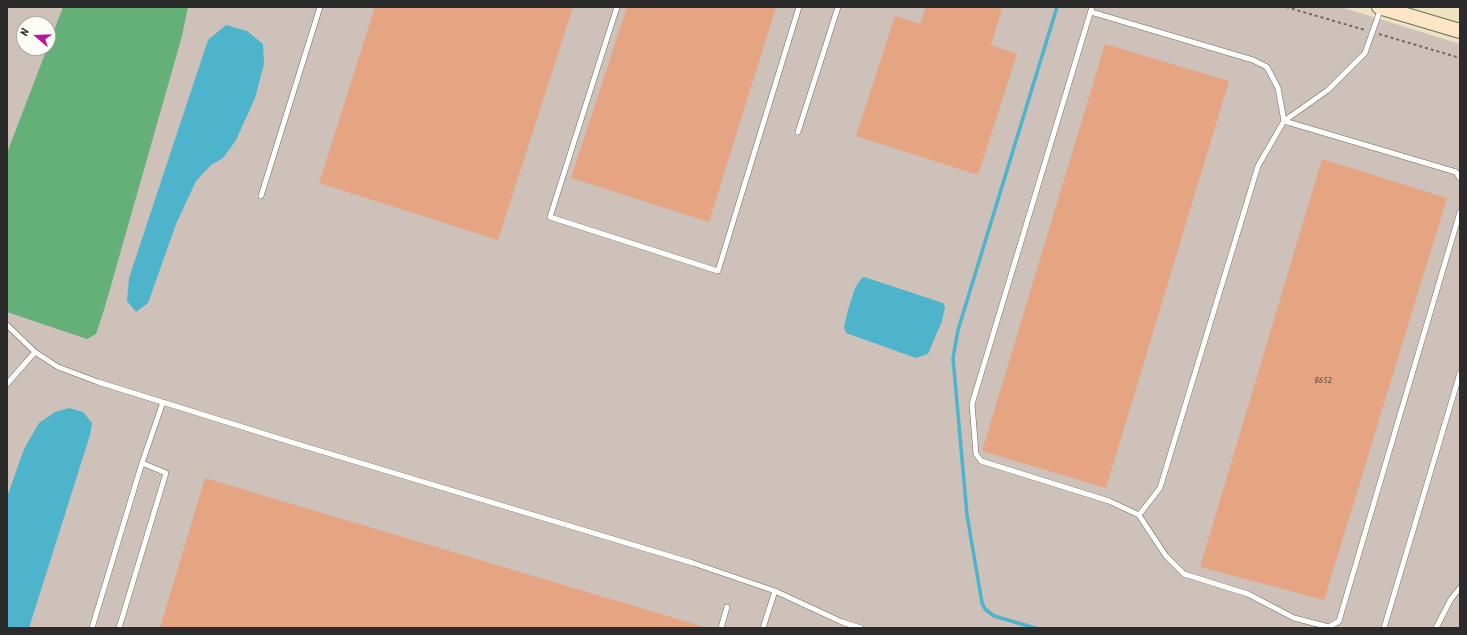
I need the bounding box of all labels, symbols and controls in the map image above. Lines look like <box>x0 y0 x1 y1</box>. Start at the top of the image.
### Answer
north arrow <box>16 16 56 56</box>
text: N <box>16 26 35 39</box>
house number: 8652 <box>1314 377 1332 387</box>

